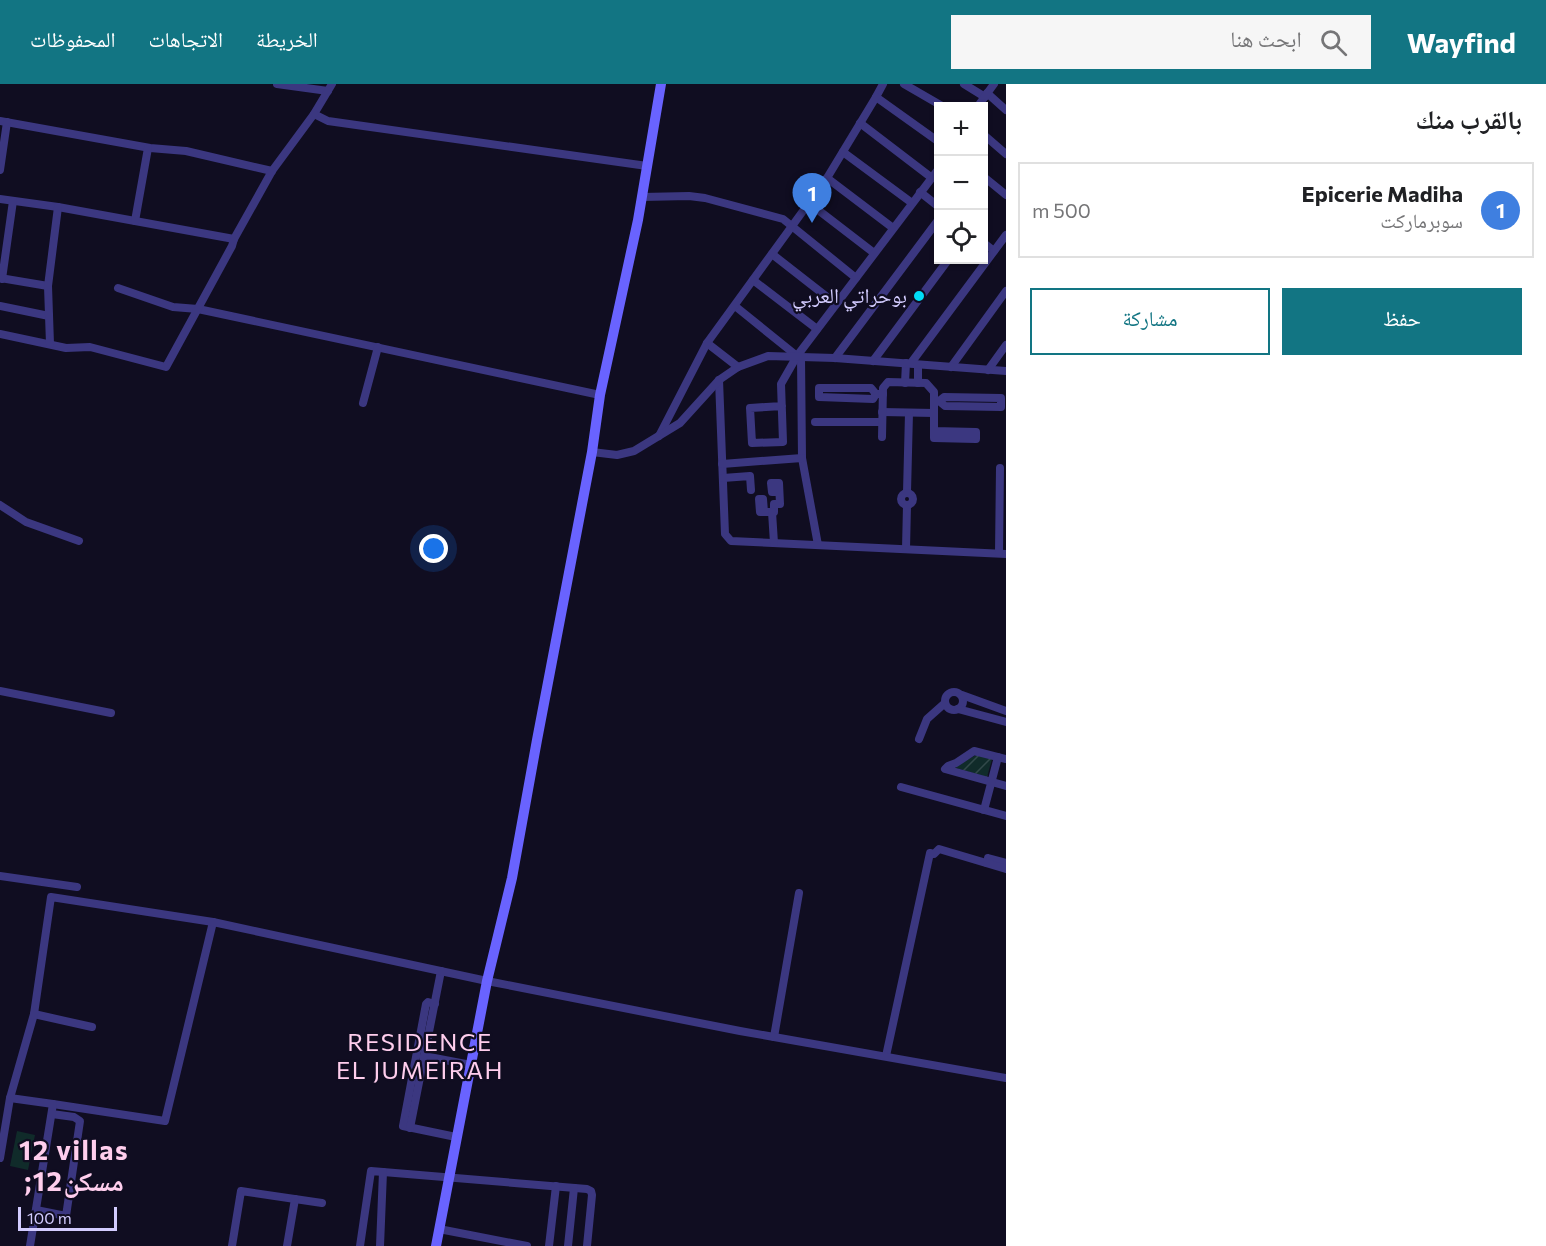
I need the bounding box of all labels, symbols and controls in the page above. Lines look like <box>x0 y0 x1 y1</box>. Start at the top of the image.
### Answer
search box <box>951 15 1371 69</box>
text: ابحث هنا <box>1230 25 1302 52</box>
text: Wayfind <box>1407 25 1516 59</box>
text: المحفوظات <box>30 26 115 51</box>
text: الاتجاهات <box>148 26 223 51</box>
text: الخريطة <box>256 26 318 51</box>
icon: search <box>1317 26 1350 59</box>
map controls <box>934 102 988 264</box>
button: + <box>934 102 988 156</box>
text: بالقرب منك <box>1416 103 1522 134</box>
button: − <box>934 156 988 210</box>
pin: 1 <box>792 174 832 223</box>
text: Epicerie Madiha <box>1302 180 1463 207</box>
text: 500 m <box>1032 198 1091 222</box>
text: 1 <box>1496 198 1505 222</box>
text: سوبرماركت <box>1380 208 1463 232</box>
button: locate <box>934 210 988 264</box>
place label: بوحراتي العربي <box>792 282 907 312</box>
button: مشاركة <box>1030 288 1270 355</box>
button: حفظ <box>1282 288 1522 355</box>
marker: بوحراتي العربي <box>912 289 926 303</box>
your location <box>419 534 448 563</box>
district label: RESIDENCE EL JUMEIRAH <box>336 1027 504 1084</box>
district label: 12 villas ;12مسكن <box>19 1133 129 1198</box>
scale bar <box>18 1204 117 1232</box>
text: 100 m <box>27 1208 72 1227</box>

